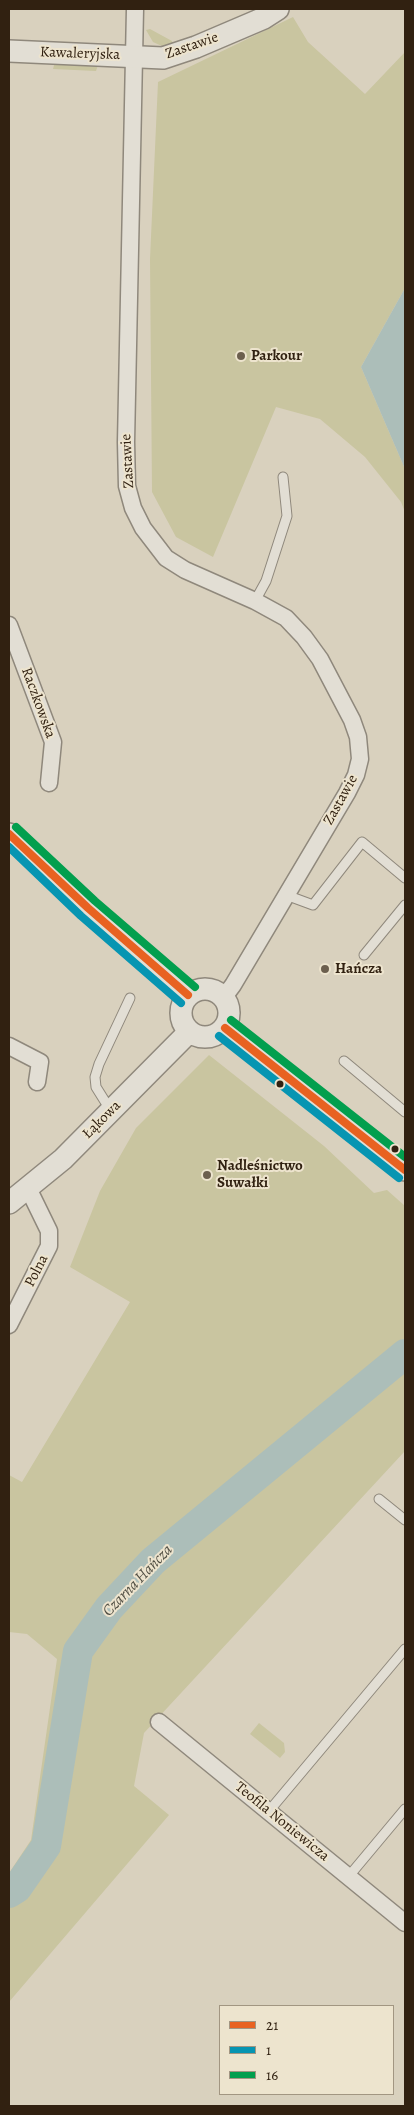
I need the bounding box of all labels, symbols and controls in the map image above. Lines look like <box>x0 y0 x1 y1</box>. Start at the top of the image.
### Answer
street label: Zastawie <box>163 29 221 63</box>
street label: Kawaleryjska <box>40 44 120 64</box>
place label: Parkour <box>251 347 302 365</box>
marker: Parkour <box>235 350 247 362</box>
street label: Zastawie <box>118 433 138 489</box>
street label: Raczkowska <box>17 665 59 741</box>
street label: Zastawie <box>320 772 362 828</box>
place label: Hańcza <box>335 960 382 978</box>
marker: Hańcza <box>319 963 331 975</box>
unlabelled marker <box>275 1079 285 1089</box>
street label: Łąkowa <box>79 1097 125 1143</box>
unlabelled marker <box>390 1144 400 1154</box>
place label: Nadleśnictwo Suwałki <box>217 1157 303 1192</box>
marker: Nadleśnictwo Suwałki <box>201 1169 213 1181</box>
street label: Polna <box>21 1252 53 1290</box>
water label: Czarna Hańcza <box>99 1541 177 1621</box>
street label: Teofila Noniewicza <box>231 1778 333 1866</box>
legend <box>219 2005 394 2095</box>
text: 21 <box>266 2015 278 2035</box>
text: 1 <box>266 2040 271 2060</box>
text: 16 <box>266 2065 278 2085</box>

